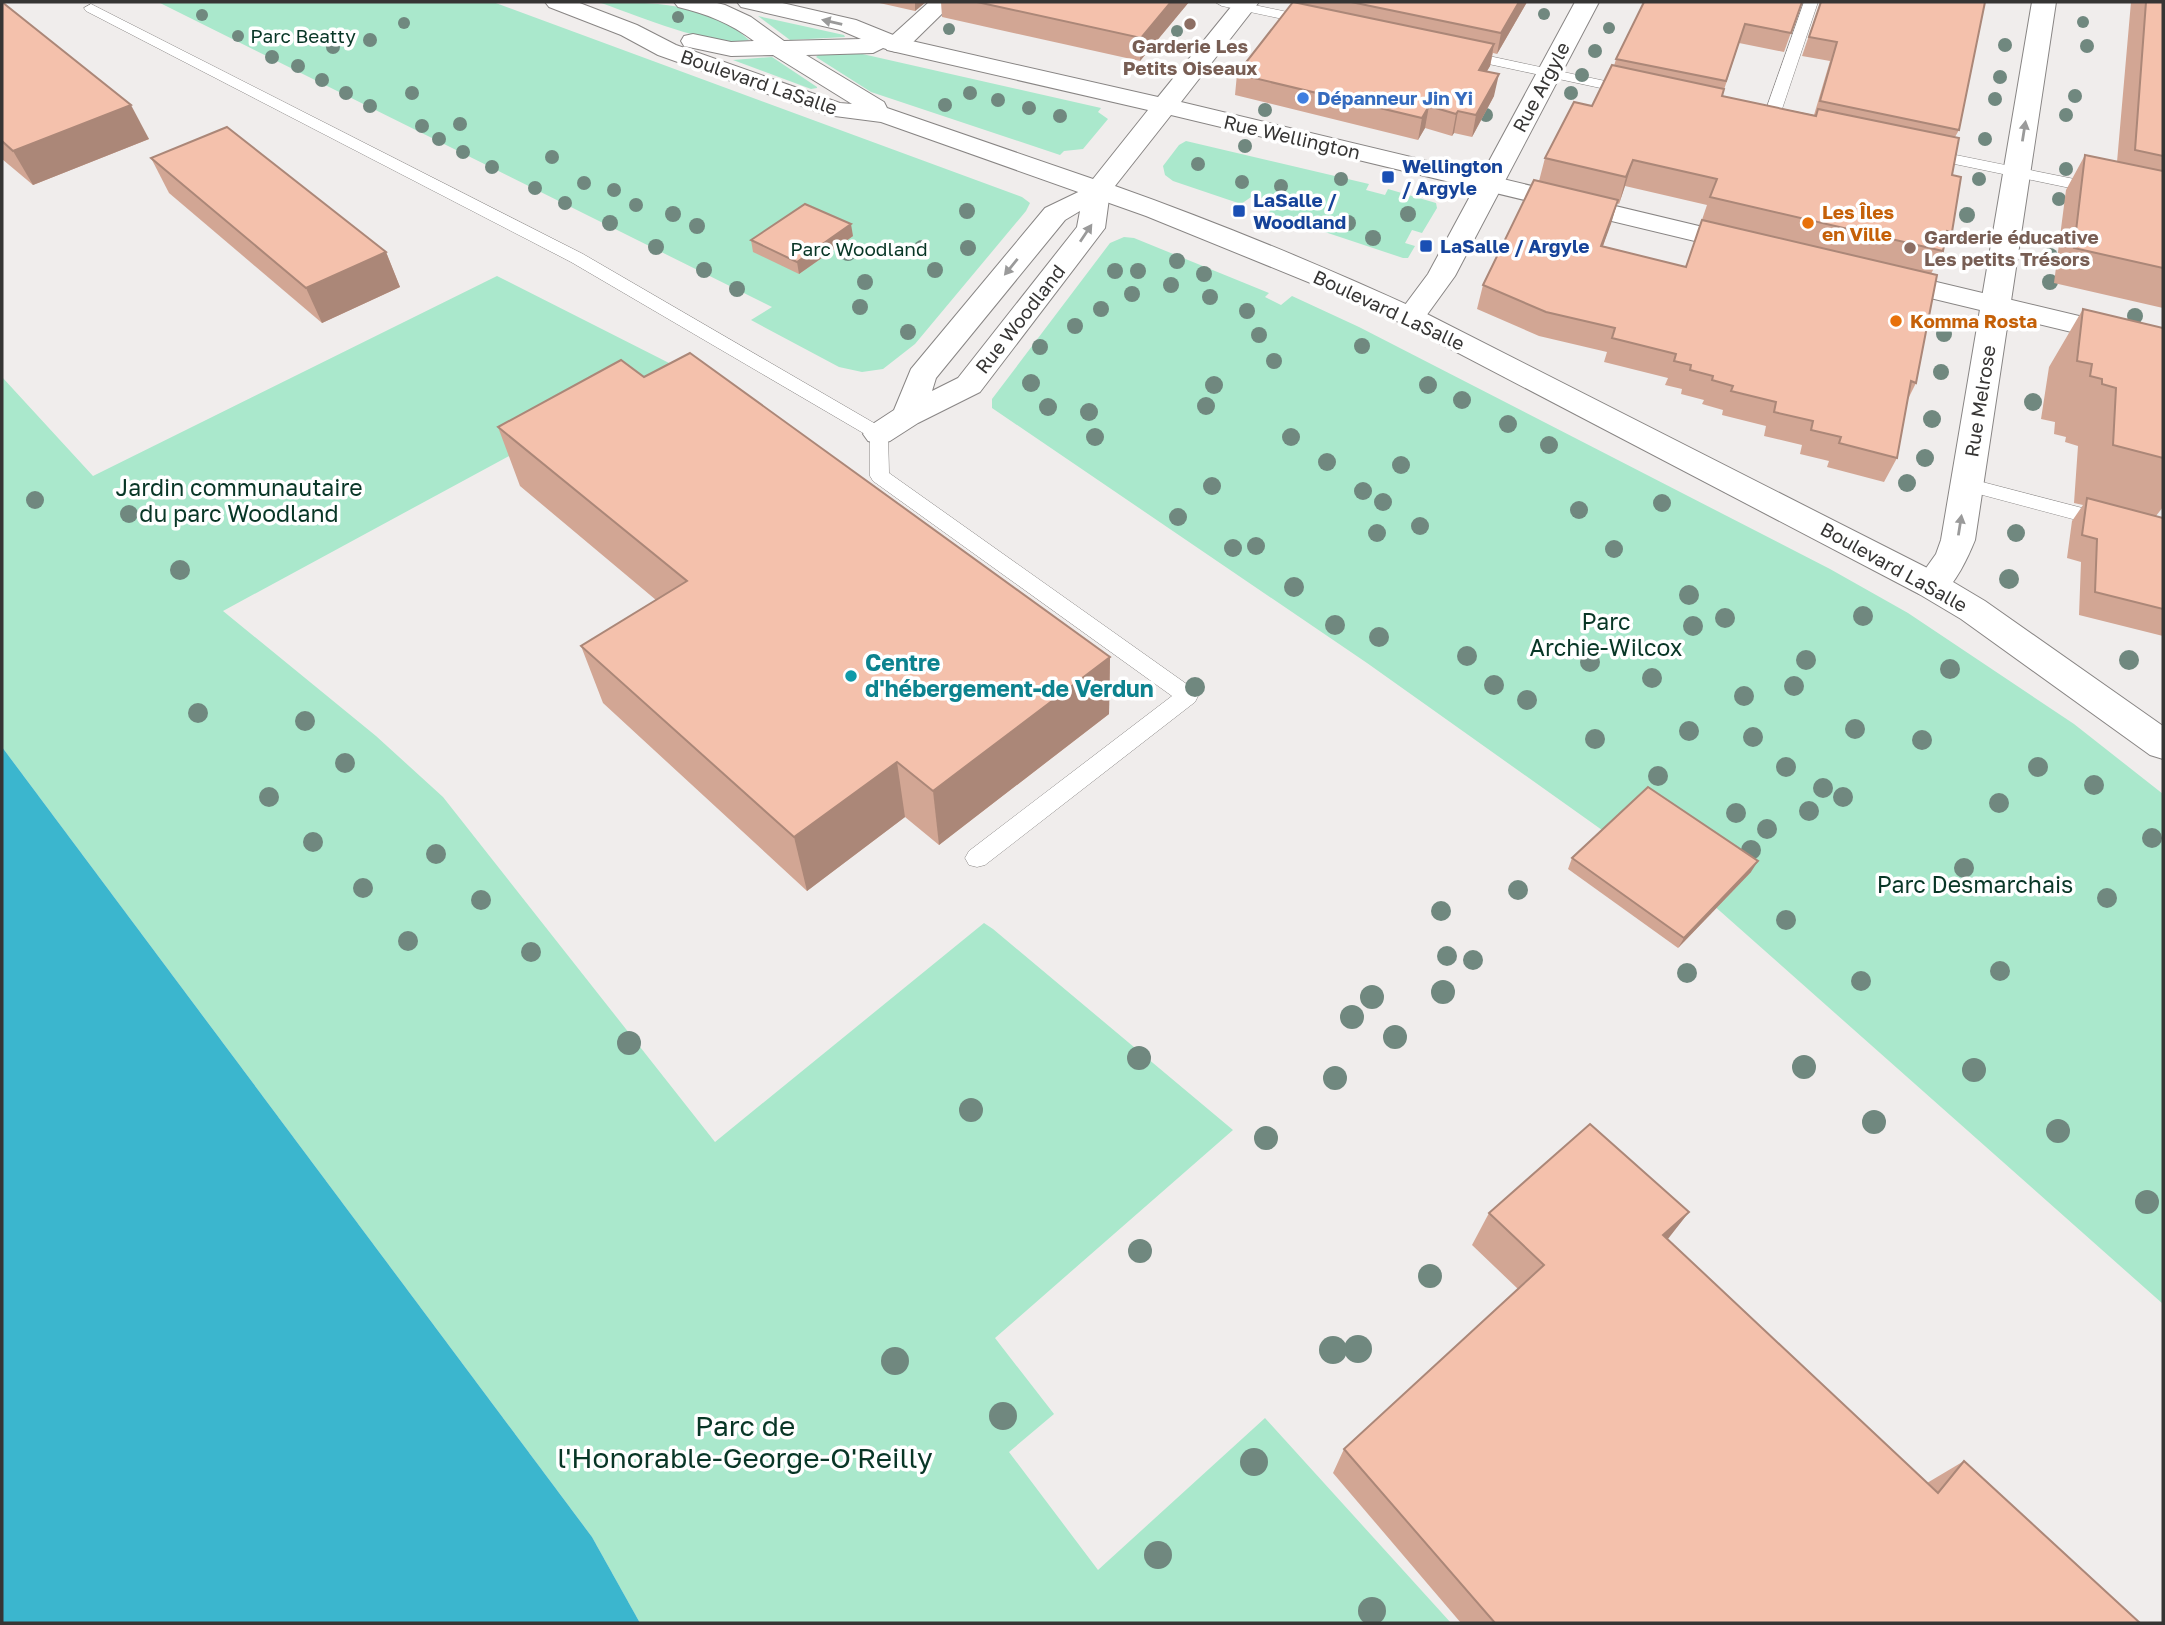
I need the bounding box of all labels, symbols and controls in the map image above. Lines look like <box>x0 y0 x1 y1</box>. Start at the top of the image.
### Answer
one-way arrow <box>821 16 843 27</box>
marker: Garderie Les Petits Oiseaux <box>1182 16 1198 32</box>
park label: Parc Beatty <box>250 24 356 47</box>
place label: Garderie Les Petits Oiseaux <box>1123 34 1257 79</box>
street label: Rue Argyle <box>1507 38 1574 136</box>
street label: Boulevard LaSalle <box>678 44 841 119</box>
place label: Dépanneur Jin Yi <box>1317 86 1473 109</box>
marker: Dépanneur Jin Yi <box>1295 90 1311 106</box>
street label: Rue Wellington <box>1222 110 1363 163</box>
one-way arrow <box>2019 120 2030 142</box>
place label: Wellington / Argyle <box>1402 154 1503 199</box>
marker: Wellington / Argyle <box>1380 169 1396 185</box>
place label: LaSalle / Woodland <box>1253 188 1346 233</box>
place label: Les Îles en Ville <box>1822 200 1894 245</box>
marker: LaSalle / Woodland <box>1231 203 1247 219</box>
marker: Les Îles en Ville <box>1800 215 1816 231</box>
one-way arrow <box>1079 224 1093 242</box>
place label: Garderie éducative Les petits Trésors <box>1924 225 2099 270</box>
place label: LaSalle / Argyle <box>1440 234 1589 257</box>
park label: Parc Woodland <box>790 237 928 260</box>
marker: LaSalle / Argyle <box>1418 238 1434 254</box>
marker: Garderie éducative Les petits Trésors <box>1902 240 1918 256</box>
one-way arrow <box>1004 259 1019 276</box>
street label: Rue Woodland <box>970 260 1069 378</box>
street label: Boulevard LaSalle <box>1310 264 1469 355</box>
place label: Komma Rosta <box>1910 309 2037 332</box>
marker: Komma Rosta <box>1888 313 1904 329</box>
street label: Rue Melrose <box>1959 343 2000 459</box>
park label: Jardin communautaire du parc Woodland <box>115 473 363 527</box>
one-way arrow <box>1955 514 1966 536</box>
street label: Boulevard LaSalle <box>1817 517 1972 616</box>
park label: Parc Archie-Wilcox <box>1530 607 1683 661</box>
place label: Centre d'hébergement-de Verdun <box>865 648 1154 702</box>
marker: Centre d'hébergement-de Verdun <box>843 668 859 684</box>
park label: Parc Desmarchais <box>1877 870 2073 898</box>
park label: Parc de l'Honorable-George-O'Reilly <box>557 1409 933 1474</box>

